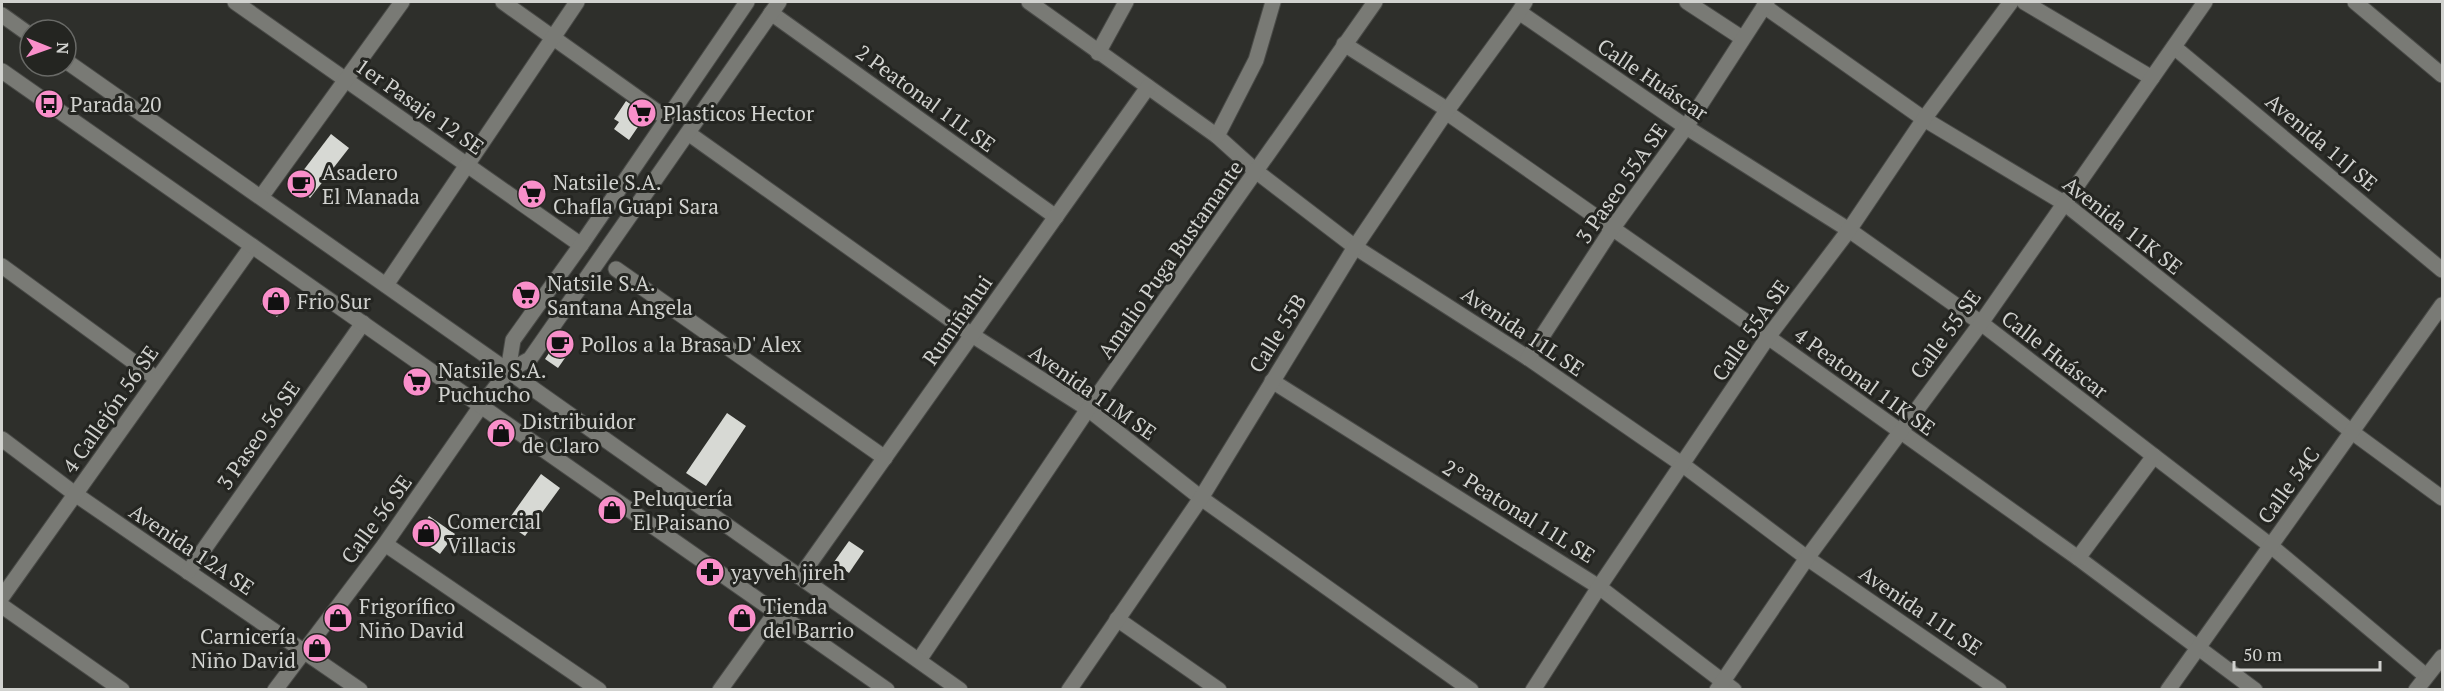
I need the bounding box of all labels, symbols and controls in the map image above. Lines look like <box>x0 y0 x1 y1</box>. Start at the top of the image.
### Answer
north arrow <box>18 18 78 78</box>
street label: Calle Huáscar <box>1592 32 1714 126</box>
street label: 2 Peatonal 11L SE <box>851 38 1001 158</box>
text: N <box>52 42 74 55</box>
street label: 1er Pasaje 12 SE <box>350 51 490 161</box>
street label: Avenida 11J SE <box>2260 87 2384 197</box>
bus stop icon: Parada 20 <box>33 88 65 120</box>
place label: Parada 20 <box>70 90 162 118</box>
supermarket icon: Plasticos Hector <box>626 97 658 129</box>
place label: Plasticos Hector <box>663 99 814 127</box>
street label: 3 Paseo 55A SE <box>1569 117 1673 249</box>
street label: Amalio Puga Bustamante <box>1091 154 1249 364</box>
place label: Asadero El Manada <box>322 158 420 210</box>
cafe icon: Asadero El Manada <box>285 168 317 200</box>
place label: Natsile S.A. Chafla Guapi Sara <box>553 168 719 220</box>
street label: Avenida 11K SE <box>2058 170 2188 280</box>
supermarket icon: Natsile S.A. Chafla Guapi Sara <box>516 178 548 210</box>
place label: Natsile S.A. Santana Angela <box>547 269 693 321</box>
street label: Rumiñahui <box>916 270 998 370</box>
street label: Calle 55A SE <box>1705 274 1795 386</box>
supermarket icon: Natsile S.A. Santana Angela <box>510 279 542 311</box>
street label: Avenida 11L SE <box>1456 280 1590 382</box>
street label: Calle 55 SE <box>1903 284 1987 384</box>
shop icon: Frio Sur <box>260 285 292 317</box>
place label: Frio Sur <box>297 287 371 315</box>
street label: Calle 55B <box>1242 288 1312 378</box>
street label: Calle Huáscar <box>1996 304 2114 404</box>
street label: 4 Peatonal 11K SE <box>1789 320 1941 442</box>
cafe icon: Pollos a la Brasa D' Alex <box>544 328 576 360</box>
place label: Pollos a la Brasa D' Alex <box>581 330 802 358</box>
street label: Avenida 11M SE <box>1024 338 1162 446</box>
street label: 4 Callejón 56 SE <box>56 340 164 478</box>
place label: Natsile S.A. Puchucho <box>438 356 547 408</box>
supermarket icon: Natsile S.A. Puchucho <box>401 366 433 398</box>
street label: 3 Paseo 56 SE <box>210 375 306 495</box>
place label: Distribuidor de Claro <box>522 407 636 459</box>
shop icon: Distribuidor de Claro <box>485 417 517 449</box>
street label: Calle 54C <box>2251 441 2325 529</box>
street label: 2° Peatonal 11L SE <box>1438 453 1600 569</box>
street label: Calle 56 SE <box>334 469 418 569</box>
place label: Peluquería El Paisano <box>633 484 733 536</box>
shop icon: Peluquería El Paisano <box>596 494 628 526</box>
street label: Avenida 12A SE <box>124 497 260 601</box>
place label: Comercial Villacis <box>447 507 541 559</box>
shop icon: Comercial Villacis <box>410 517 442 549</box>
pharmacy icon: yayveh jireh <box>694 556 726 588</box>
place label: yayveh jireh <box>730 558 845 586</box>
street label: Avenida 11L SE <box>1854 559 1988 661</box>
place label: Frigorífico Niño David <box>359 592 464 644</box>
place label: Tienda del Barrio <box>763 592 854 644</box>
shop icon: Frigorífico Niño David <box>322 602 354 634</box>
shop icon: Tienda del Barrio <box>726 602 758 634</box>
place label: Carnicería Niño David <box>191 622 296 674</box>
shop icon: Carnicería Niño David <box>301 632 333 664</box>
scale bar <box>2234 634 2380 672</box>
text: 50 m <box>2243 642 2283 666</box>

